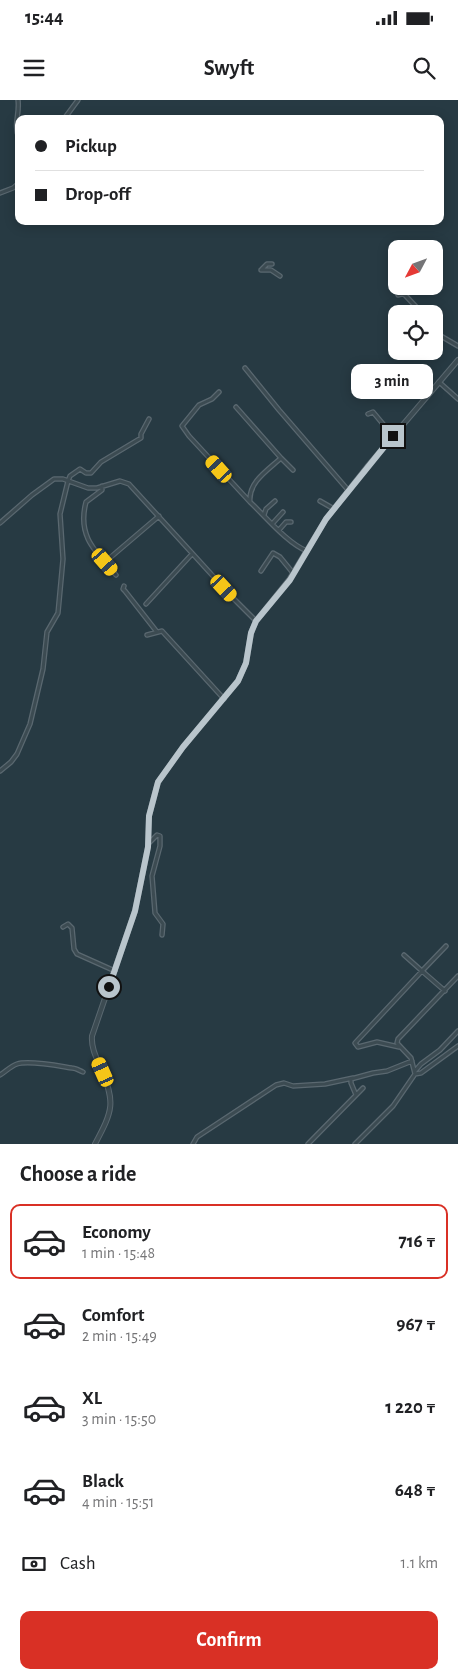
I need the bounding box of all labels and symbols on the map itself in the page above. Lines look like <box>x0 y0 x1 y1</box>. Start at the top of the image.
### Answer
north arrow <box>388 240 442 295</box>
callout: 3 min <box>352 364 434 398</box>
route end <box>382 425 404 447</box>
car <box>203 453 234 485</box>
car <box>89 546 120 578</box>
car <box>208 572 239 604</box>
route start <box>98 976 120 998</box>
car <box>90 1055 115 1089</box>

